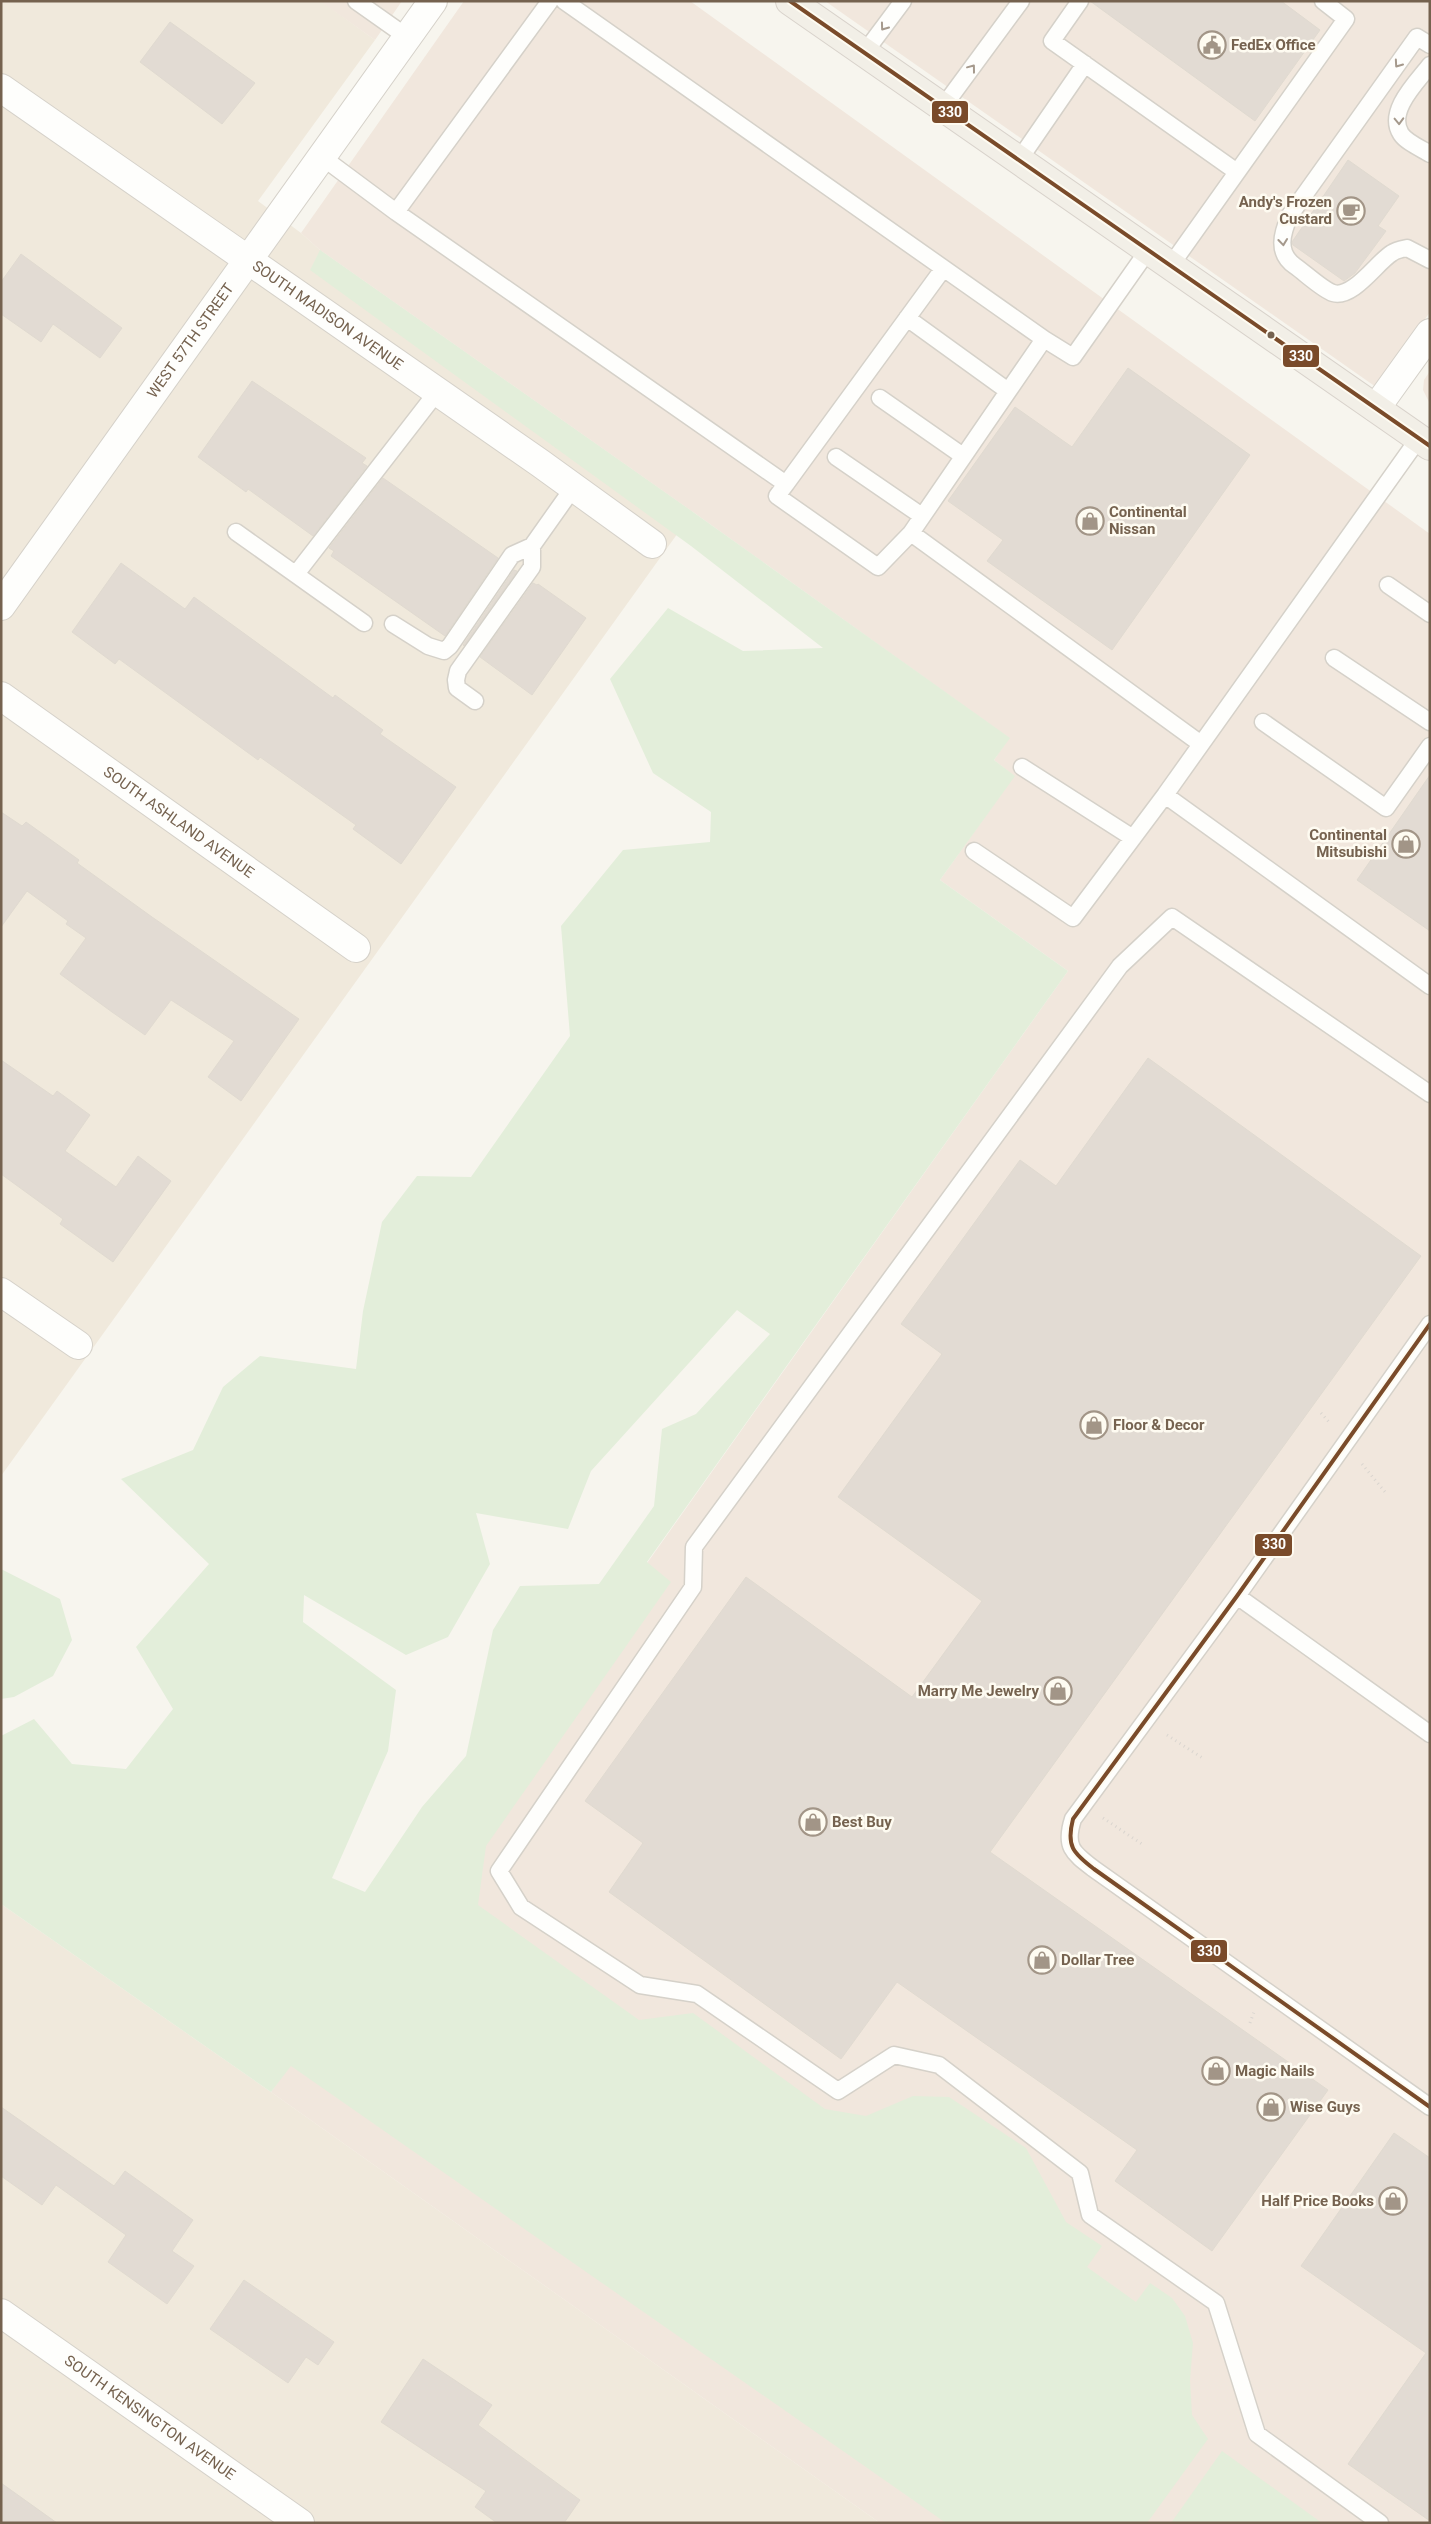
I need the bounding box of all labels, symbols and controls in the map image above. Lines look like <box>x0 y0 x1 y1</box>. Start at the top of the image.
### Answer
one-way arrow <box>881 21 889 30</box>
public building icon: FedEx Office <box>1197 30 1227 60</box>
place label: FedEx Office <box>1231 36 1316 54</box>
one-way arrow <box>1394 58 1404 67</box>
one-way arrow <box>966 64 975 74</box>
line badge: 330 <box>931 100 969 124</box>
text: 330 <box>938 104 962 120</box>
one-way arrow <box>1394 117 1404 125</box>
place label: Andy's Frozen Custard <box>1239 193 1332 228</box>
cafe icon: Andy's Frozen Custard <box>1336 196 1366 226</box>
one-way arrow <box>1277 239 1288 247</box>
street label: SOUTH MADISON AVENUE <box>249 257 407 374</box>
street label: WEST 57TH STREET <box>143 280 238 402</box>
unlabelled marker <box>1266 330 1276 340</box>
line badge: 330 <box>1282 344 1320 368</box>
text: 330 <box>1289 348 1313 364</box>
place label: Continental Nissan <box>1109 503 1187 538</box>
shop icon: Continental Nissan <box>1075 506 1105 536</box>
street label: SOUTH ASHLAND AVENUE <box>100 763 258 882</box>
place label: Continental Mitsubishi <box>1309 826 1387 861</box>
shop icon: Continental Mitsubishi <box>1391 829 1421 859</box>
shop icon: Floor & Decor <box>1079 1410 1109 1440</box>
place label: Floor & Decor <box>1113 1416 1205 1434</box>
line badge: 330 <box>1254 1533 1293 1557</box>
text: 330 <box>1262 1536 1286 1552</box>
shop icon: Marry Me Jewelry <box>1043 1676 1073 1706</box>
place label: Marry Me Jewelry <box>918 1682 1039 1700</box>
shop icon: Best Buy <box>798 1807 828 1837</box>
place label: Best Buy <box>832 1813 892 1831</box>
line badge: 330 <box>1190 1939 1228 1963</box>
text: 330 <box>1197 1943 1221 1959</box>
shop icon: Dollar Tree <box>1027 1945 1057 1975</box>
place label: Dollar Tree <box>1061 1951 1134 1969</box>
shop icon: Magic Nails <box>1201 2056 1231 2086</box>
place label: Magic Nails <box>1235 2062 1315 2080</box>
shop icon: Wise Guys <box>1256 2092 1286 2122</box>
place label: Wise Guys <box>1290 2098 1361 2116</box>
shop icon: Half Price Books <box>1378 2186 1408 2216</box>
place label: Half Price Books <box>1261 2192 1374 2210</box>
street label: SOUTH KENSINGTON AVENUE <box>61 2351 239 2484</box>

